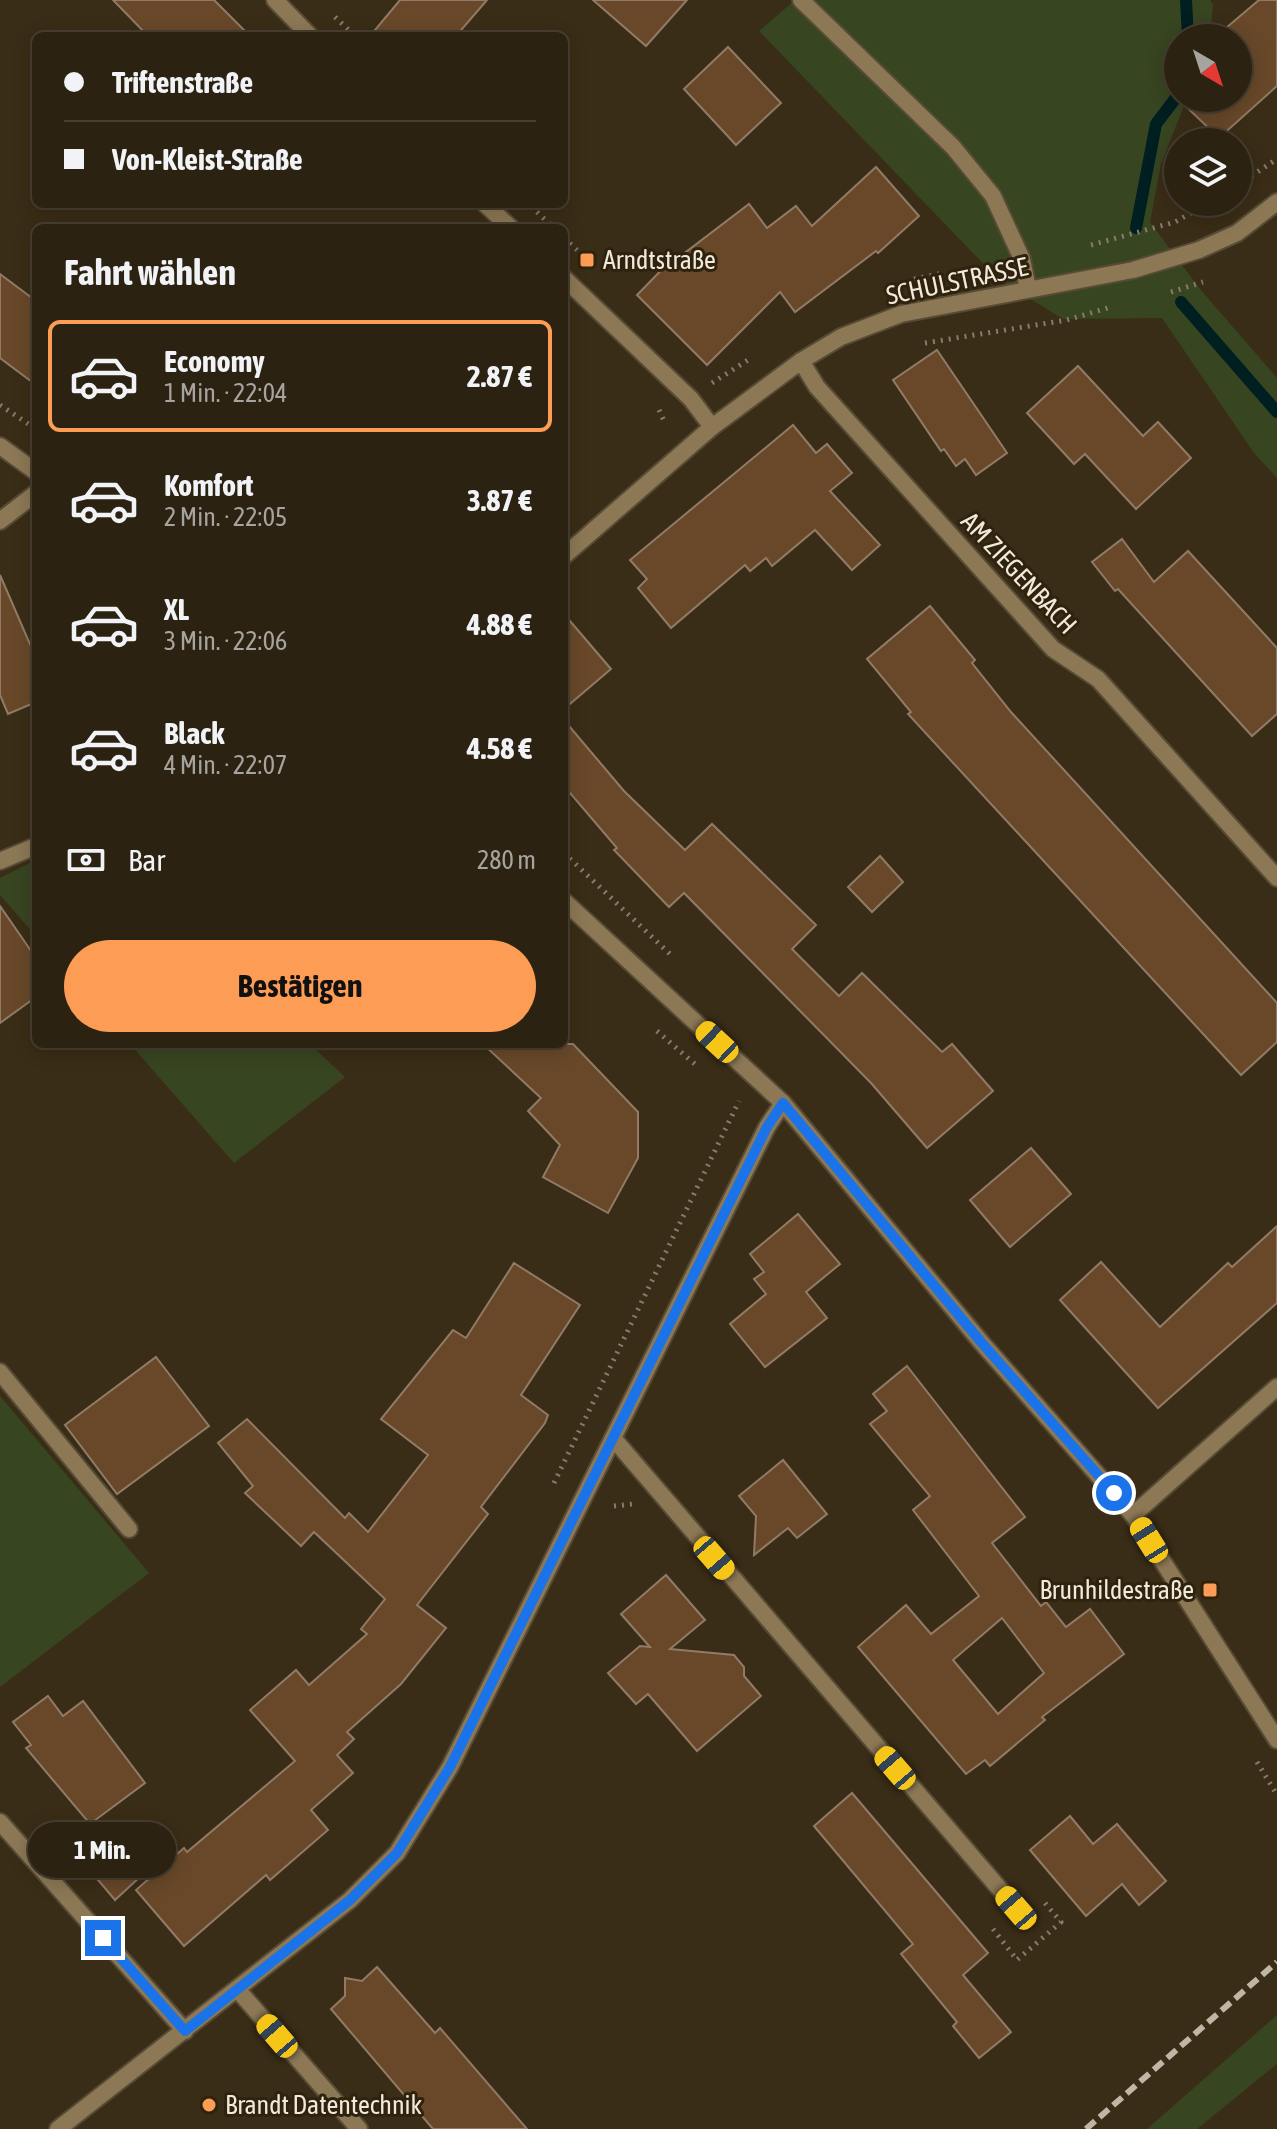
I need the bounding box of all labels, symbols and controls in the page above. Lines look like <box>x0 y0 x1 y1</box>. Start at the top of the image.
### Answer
north arrow <box>1164 24 1252 112</box>
map controls <box>1164 24 1252 216</box>
text: Triftenstraße <box>112 65 253 99</box>
button: layers <box>1164 128 1252 216</box>
text: Von-Kleist-Straße <box>112 142 303 176</box>
place label: Arndtstraße <box>603 245 716 275</box>
text: Fahrt wählen <box>64 251 236 293</box>
marker: Arndtstraße <box>578 251 596 269</box>
street label: SCHULSTRASSE <box>883 251 1031 311</box>
icon: car <box>68 340 140 412</box>
text: Economy <box>164 344 265 378</box>
text: 2.87 € <box>467 359 532 393</box>
text: 1 Min. · 22:04 <box>164 378 287 408</box>
icon: car <box>68 464 140 536</box>
text: Komfort <box>164 468 253 502</box>
text: 3.87 € <box>467 483 532 517</box>
text: 2 Min. · 22:05 <box>164 502 287 532</box>
street label: AM ZIEGENBACH <box>955 506 1083 640</box>
icon: car <box>68 588 140 660</box>
text: XL <box>164 592 189 626</box>
text: 4.88 € <box>467 607 532 641</box>
text: 3 Min. · 22:06 <box>164 626 287 656</box>
icon: car <box>68 712 140 784</box>
text: Black <box>164 716 224 750</box>
text: 4.58 € <box>467 731 532 765</box>
text: 4 Min. · 22:07 <box>164 750 287 780</box>
icon: cash <box>64 838 108 882</box>
text: Bar <box>128 843 165 877</box>
text: 280 m <box>477 845 536 875</box>
button: Bestätigen <box>64 940 536 1032</box>
car <box>691 1017 743 1067</box>
route start <box>1096 1475 1132 1511</box>
car <box>1126 1513 1172 1567</box>
car <box>689 1532 739 1584</box>
place label: Brunhildestraße <box>1040 1575 1194 1605</box>
marker: Brunhildestraße <box>1201 1581 1219 1599</box>
car <box>870 1742 920 1794</box>
callout: 1 Min. <box>29 1822 177 1878</box>
text: 1 Min. <box>74 1835 130 1865</box>
car <box>991 1882 1041 1934</box>
route end <box>85 1920 121 1956</box>
car <box>252 2010 302 2062</box>
place label: Brandt Datentechnik <box>225 2090 422 2120</box>
marker: Brandt Datentechnik <box>200 2096 218 2114</box>

